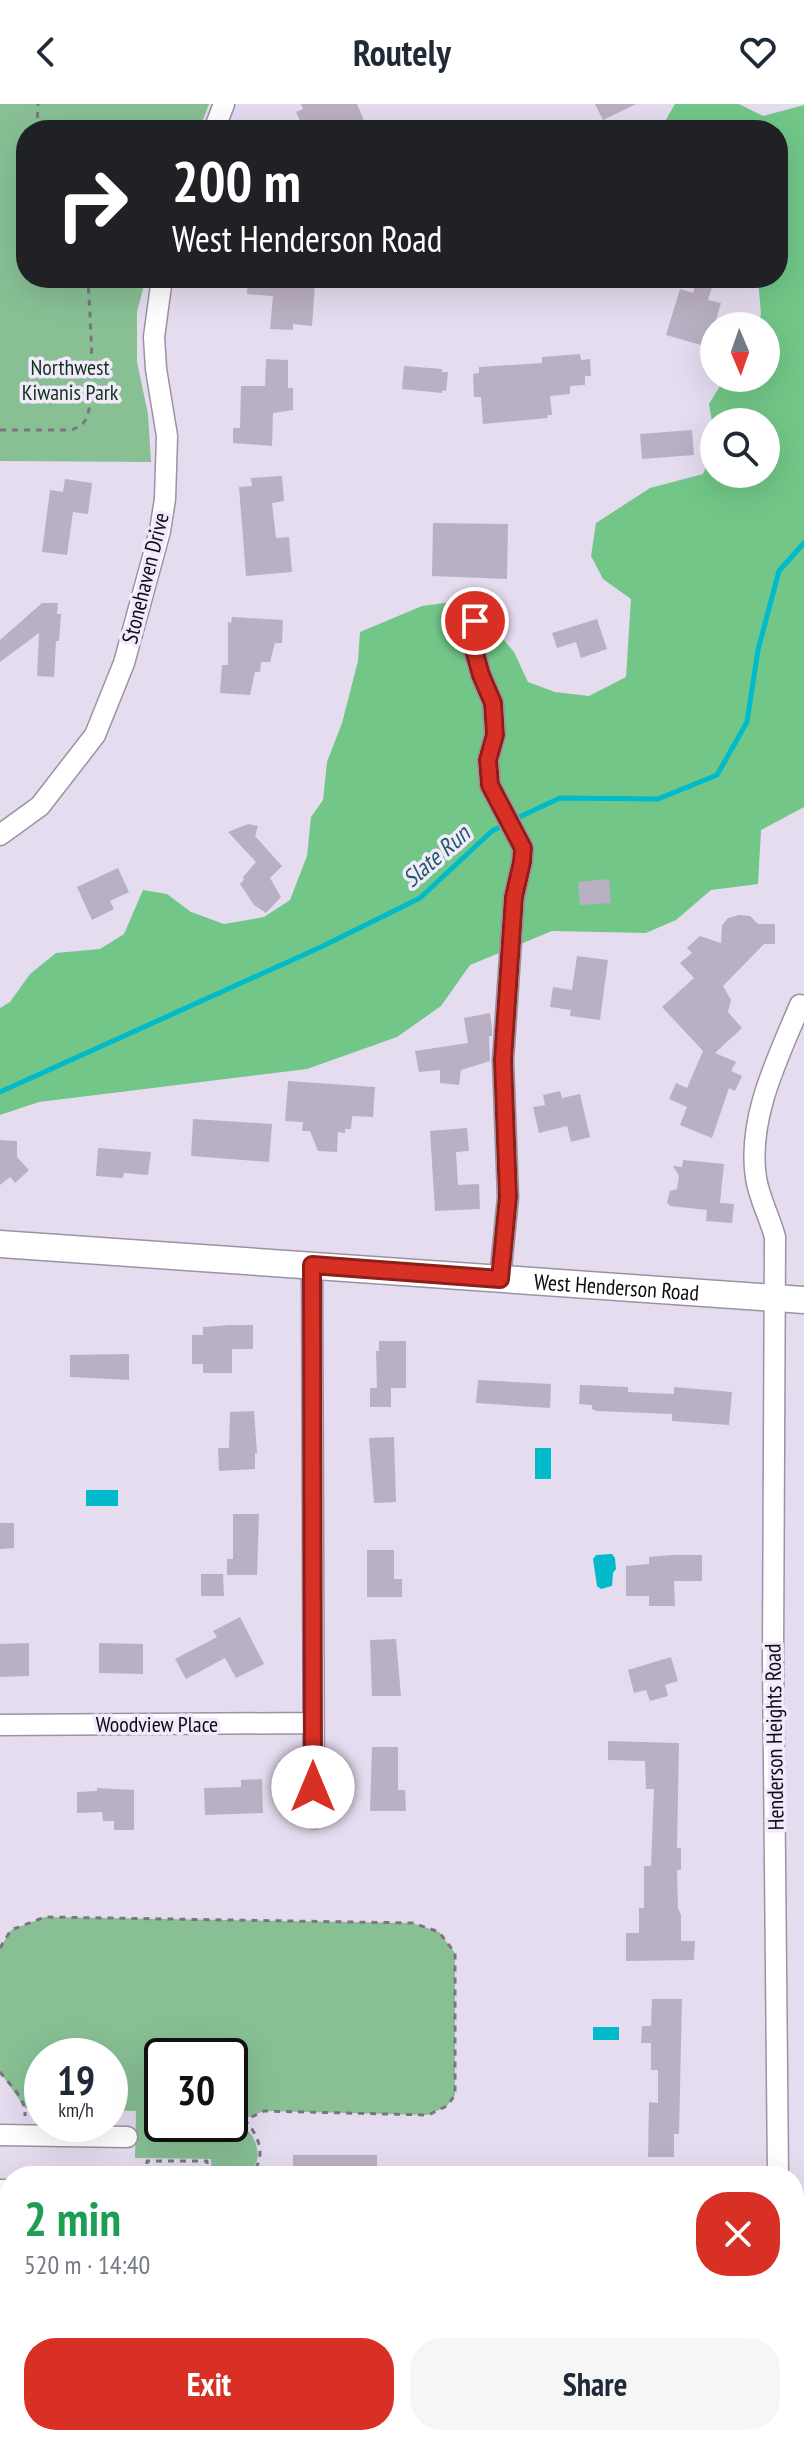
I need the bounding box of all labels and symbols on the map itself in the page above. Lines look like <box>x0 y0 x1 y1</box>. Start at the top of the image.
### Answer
north arrow <box>700 312 780 392</box>
park label: Northwest Kiwanis Park <box>22 353 119 406</box>
street label: Stonehaven Drive <box>115 510 175 646</box>
pin <box>441 587 509 655</box>
water label: Slate Run <box>396 817 477 894</box>
street label: West Henderson Road <box>533 1267 700 1307</box>
street label: Henderson Heights Road <box>758 1643 790 1831</box>
street label: Woodview Place <box>96 1710 218 1738</box>
position arrow <box>271 1745 355 1829</box>
speed limit sign: 30 <box>144 2038 248 2142</box>

